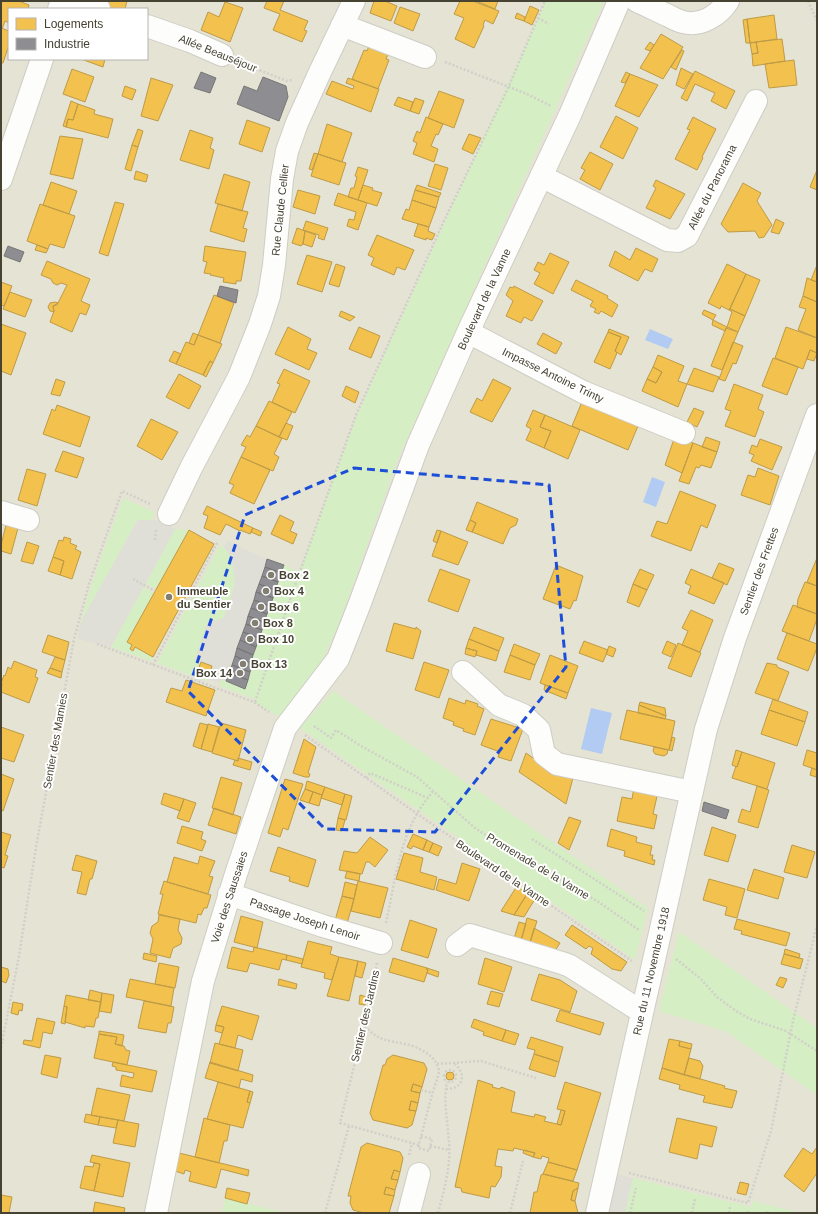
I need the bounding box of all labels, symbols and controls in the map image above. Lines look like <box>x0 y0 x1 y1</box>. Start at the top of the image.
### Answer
legend <box>8 8 148 60</box>
text: Logements <box>44 17 103 31</box>
street label: Allée Beauséjour <box>177 32 259 74</box>
text: Industrie <box>44 37 90 51</box>
street label: Allée du Panorama <box>685 142 739 231</box>
street label: Rue Claude Cellier <box>269 163 291 257</box>
street label: Boulevard de la Vanne <box>455 246 513 352</box>
street label: Impasse Antoine Trinty <box>500 345 606 405</box>
street label: Sentier des Frettes <box>737 525 781 617</box>
place label: Box 2 <box>279 569 309 581</box>
marker: Box 2 <box>266 570 276 580</box>
place label: Immeuble du Sentier <box>177 585 232 610</box>
place label: Box 4 <box>274 585 305 597</box>
marker: Box 4 <box>261 586 271 596</box>
marker: Immeuble du Sentier <box>164 592 174 602</box>
place label: Box 6 <box>269 601 299 613</box>
marker: Box 6 <box>256 602 266 612</box>
place label: Box 8 <box>263 617 293 629</box>
marker: Box 8 <box>250 618 260 628</box>
place label: Box 10 <box>258 633 294 645</box>
marker: Box 10 <box>245 634 255 644</box>
place label: Box 13 <box>251 658 287 670</box>
marker: Box 13 <box>238 659 248 669</box>
place label: Box 14 <box>196 667 233 679</box>
marker: Box 14 <box>235 668 245 678</box>
street label: Sentier des Mamies <box>41 692 69 790</box>
street label: Promenade de la Vanne <box>484 831 592 901</box>
street label: Boulevard de la Vanne <box>454 837 552 909</box>
street label: Voie des Saussaies <box>208 849 250 945</box>
street label: Passage Joseph Lenoir <box>248 896 362 943</box>
street label: Rue du 11 Novembre 1918 <box>630 906 672 1036</box>
street label: Sentier des Jardins <box>349 968 382 1063</box>

